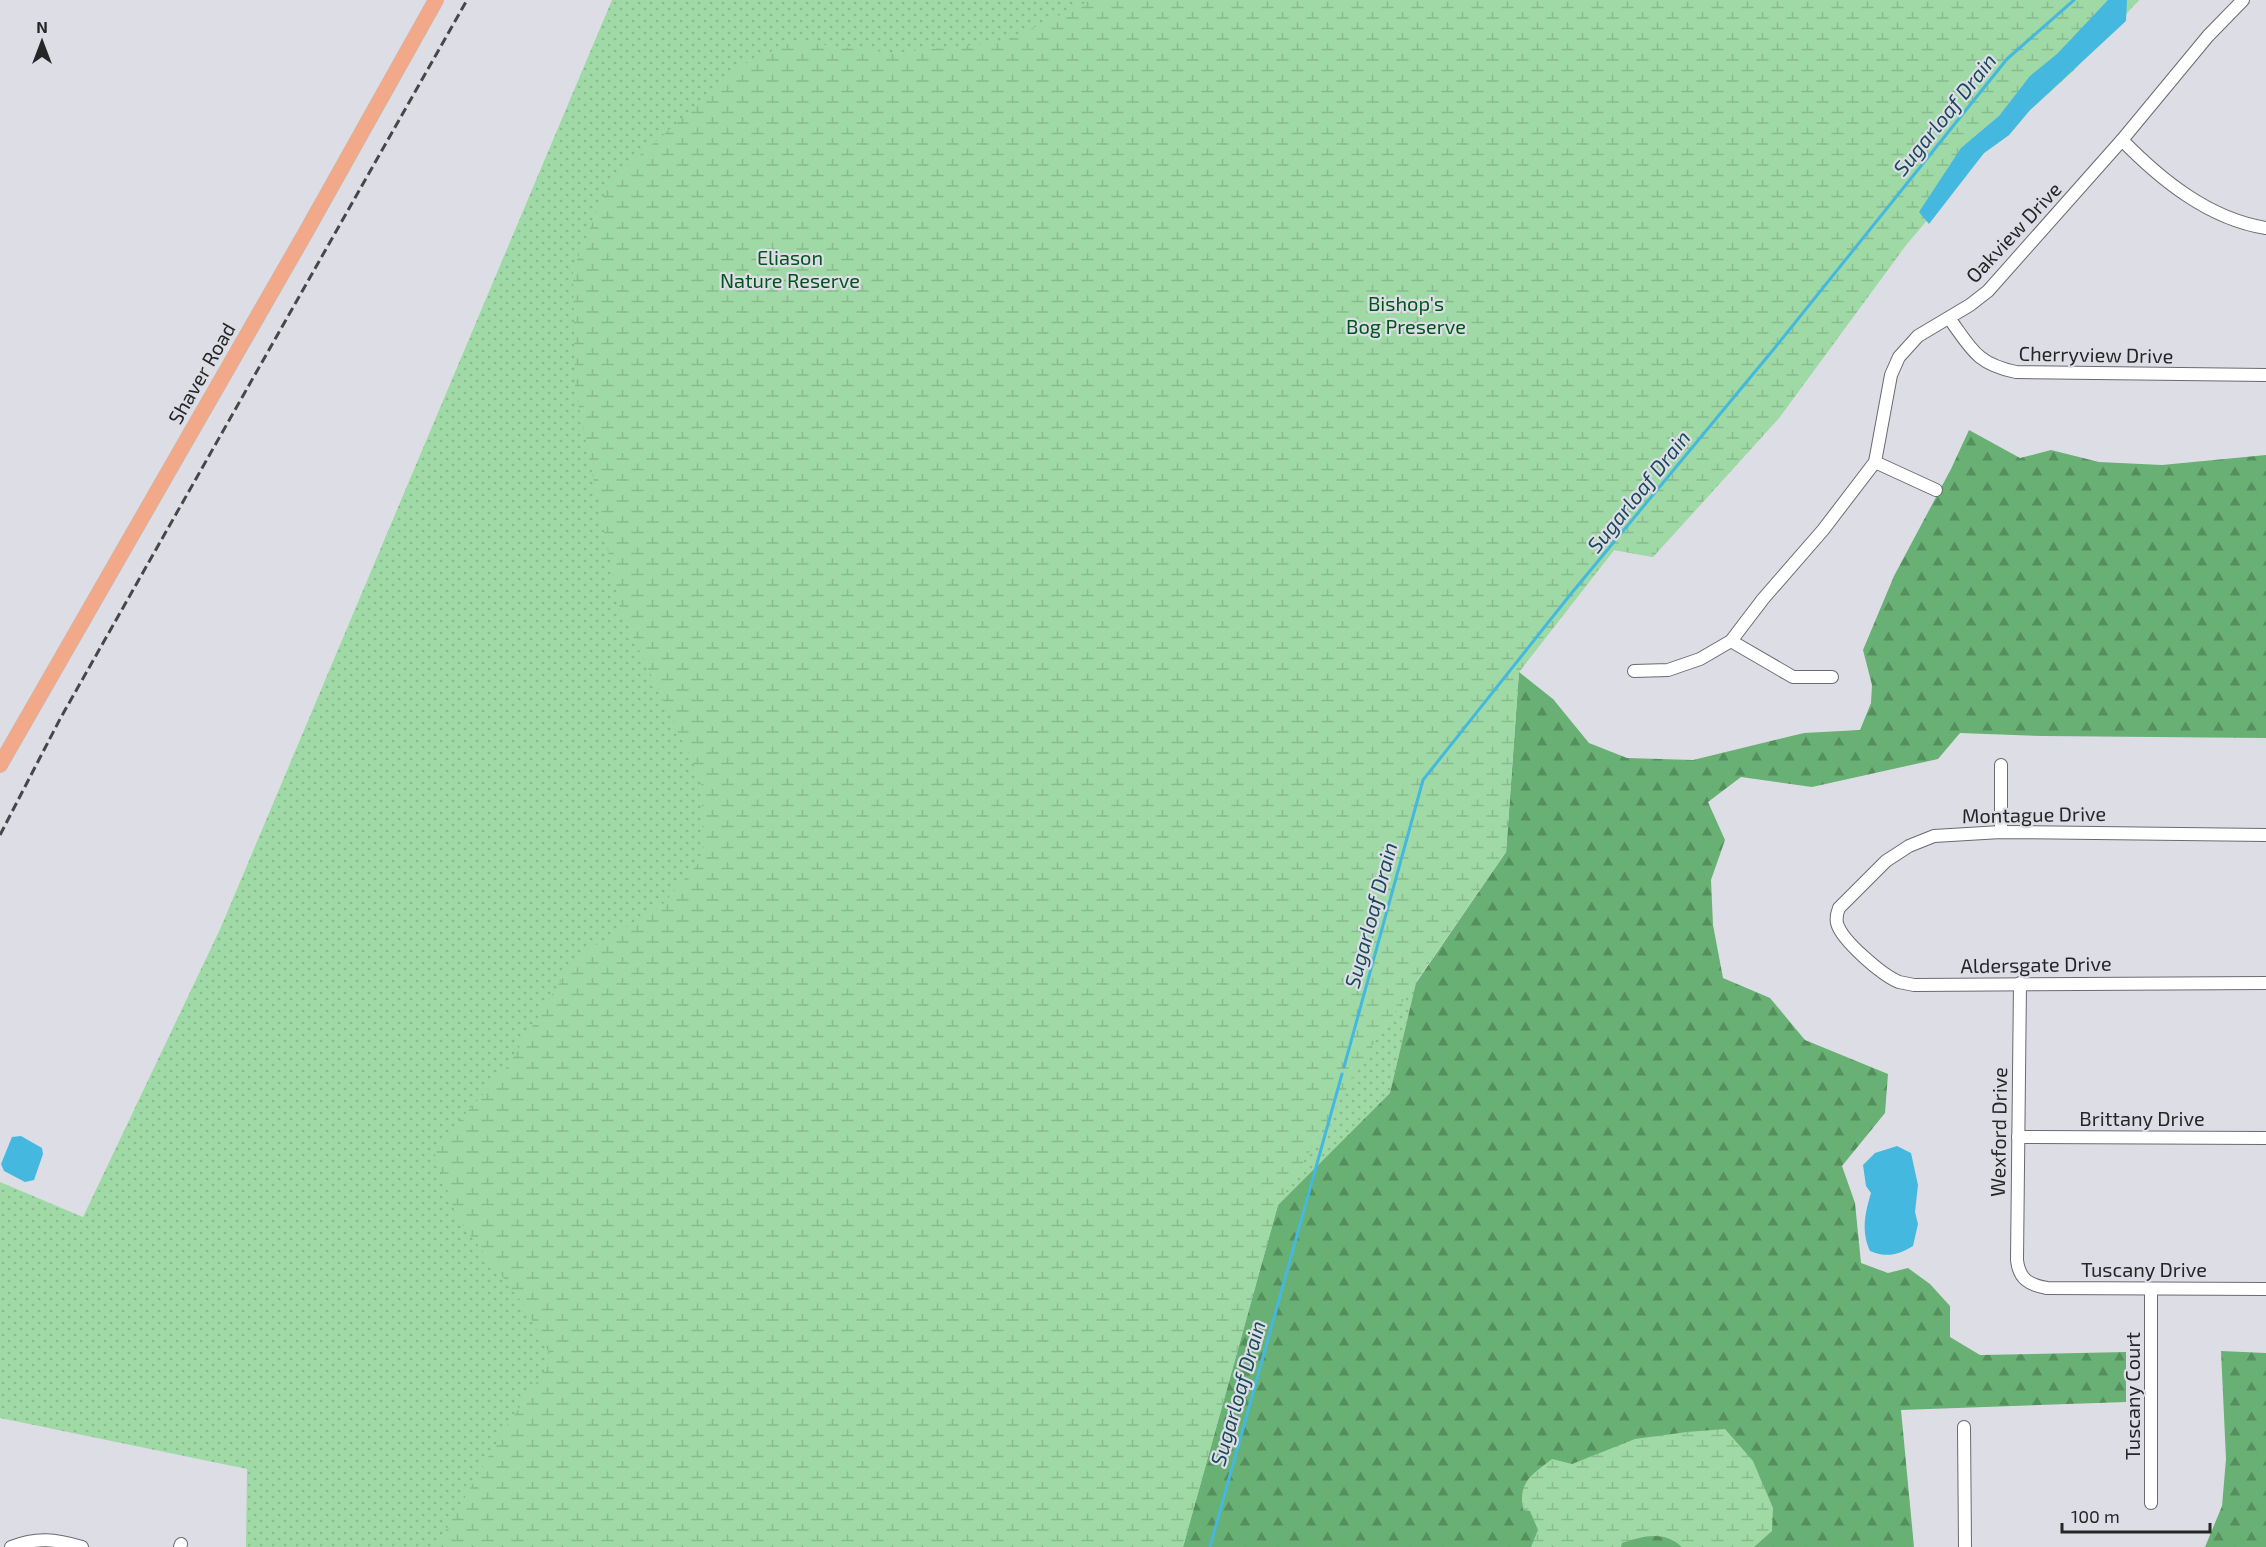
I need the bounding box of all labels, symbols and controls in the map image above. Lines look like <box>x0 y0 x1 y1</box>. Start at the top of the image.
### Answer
north arrow <box>12 12 72 72</box>
text: N <box>36 17 48 36</box>
water label: Sugarloaf Drain <box>1887 48 2001 180</box>
street label: Oakview Drive <box>1960 177 2066 287</box>
park label: Eliason Nature Reserve <box>720 245 860 292</box>
park label: Bishop's Bog Preserve <box>1346 291 1466 338</box>
street label: Shaver Road <box>162 318 240 428</box>
street label: Cherryview Drive <box>2018 341 2174 367</box>
water label: Sugarloaf Drain <box>1581 425 1695 557</box>
street label: Montague Drive <box>1962 801 2106 827</box>
water label: Sugarloaf Drain <box>1339 839 1401 991</box>
street label: Aldersgate Drive <box>1960 951 2112 977</box>
street label: Wexford Drive <box>1985 1067 2011 1197</box>
street label: Brittany Drive <box>2079 1106 2205 1130</box>
street label: Tuscany Drive <box>2081 1257 2207 1281</box>
water label: Sugarloaf Drain <box>1204 1318 1270 1468</box>
street label: Tuscany Court <box>2120 1332 2144 1460</box>
scale bar <box>2062 1496 2210 1534</box>
text: 100 m <box>2071 1505 2120 1527</box>

